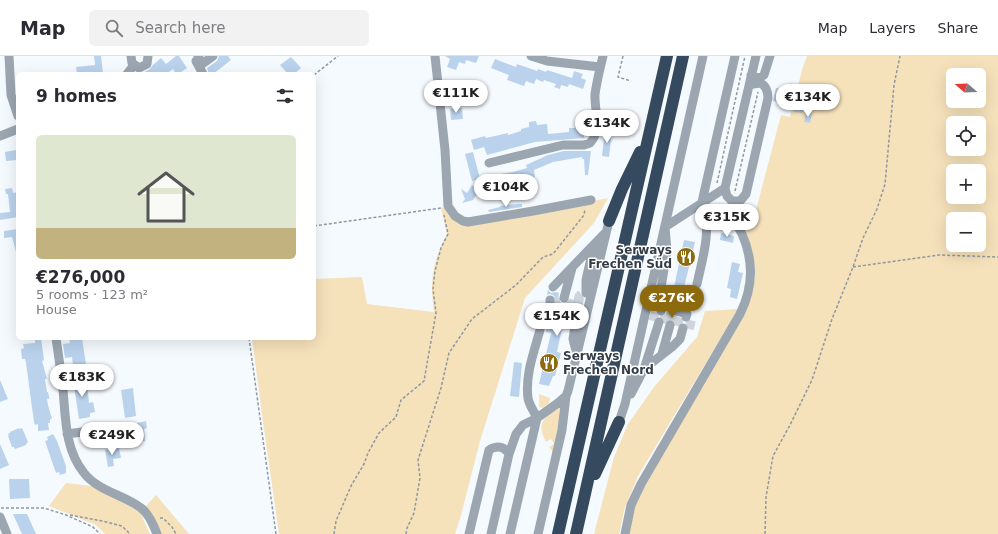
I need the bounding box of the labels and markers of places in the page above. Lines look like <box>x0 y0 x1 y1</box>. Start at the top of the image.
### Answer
pin: €111K <box>428 80 484 114</box>
pin: €134K <box>780 84 836 118</box>
pin: €134K <box>579 110 635 144</box>
pin: €104K <box>478 174 534 208</box>
pin: €315K <box>699 204 755 238</box>
place label: Serways Frechen Süd <box>588 243 672 271</box>
restaurant icon: Serways Frechen Süd <box>675 246 697 268</box>
pin: €276K <box>644 285 700 319</box>
pin: €154K <box>529 303 585 337</box>
place label: Serways Frechen Nord <box>563 349 654 377</box>
restaurant icon: Serways Frechen Nord <box>538 352 560 374</box>
pin: €183K <box>54 364 110 398</box>
pin: €249K <box>84 422 140 456</box>

